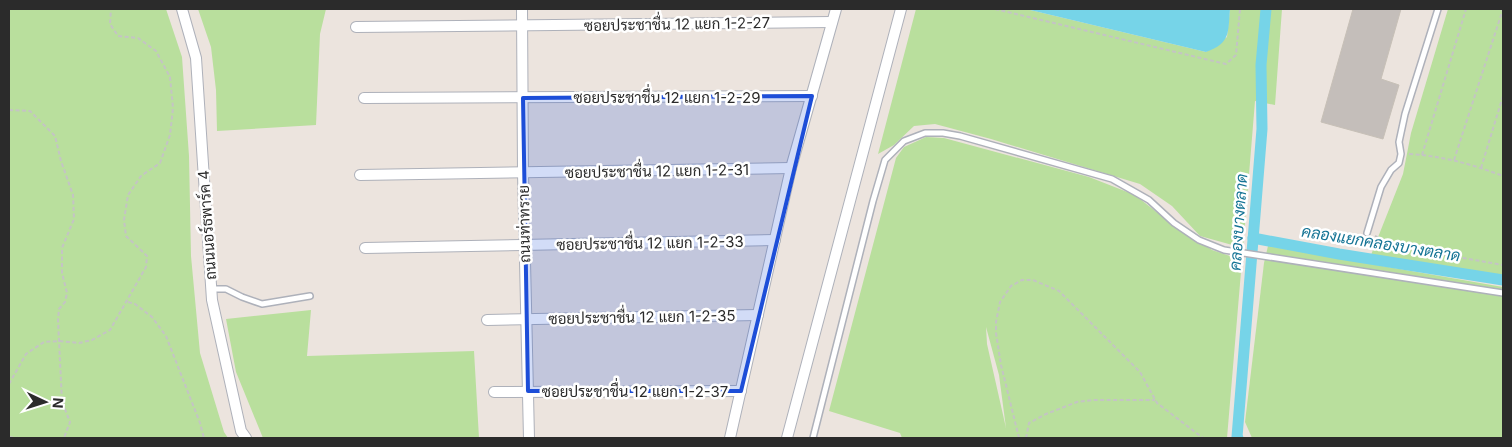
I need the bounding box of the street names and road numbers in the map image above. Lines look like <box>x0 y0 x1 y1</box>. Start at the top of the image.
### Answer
street label: ซอยประชาชื่น 12 แยก 1-2-27 <box>584 8 770 35</box>
street label: ซอยประชาชื่น 12 แยก 1-2-29 <box>573 83 761 107</box>
street label: ซอยประชาชื่น 12 แยก 1-2-31 <box>565 155 749 182</box>
street label: ถนนนอร์ธพาร์ค 4 <box>194 170 220 280</box>
street label: ถนนท่าทราย <box>514 185 534 263</box>
street label: ซอยประชาชื่น 12 แยก 1-2-33 <box>556 227 744 254</box>
street label: ซอยประชาชื่น 12 แยก 1-2-35 <box>548 301 736 328</box>
street label: ซอยประชาชื่น 12 แยก 1-2-37 <box>542 377 728 401</box>

